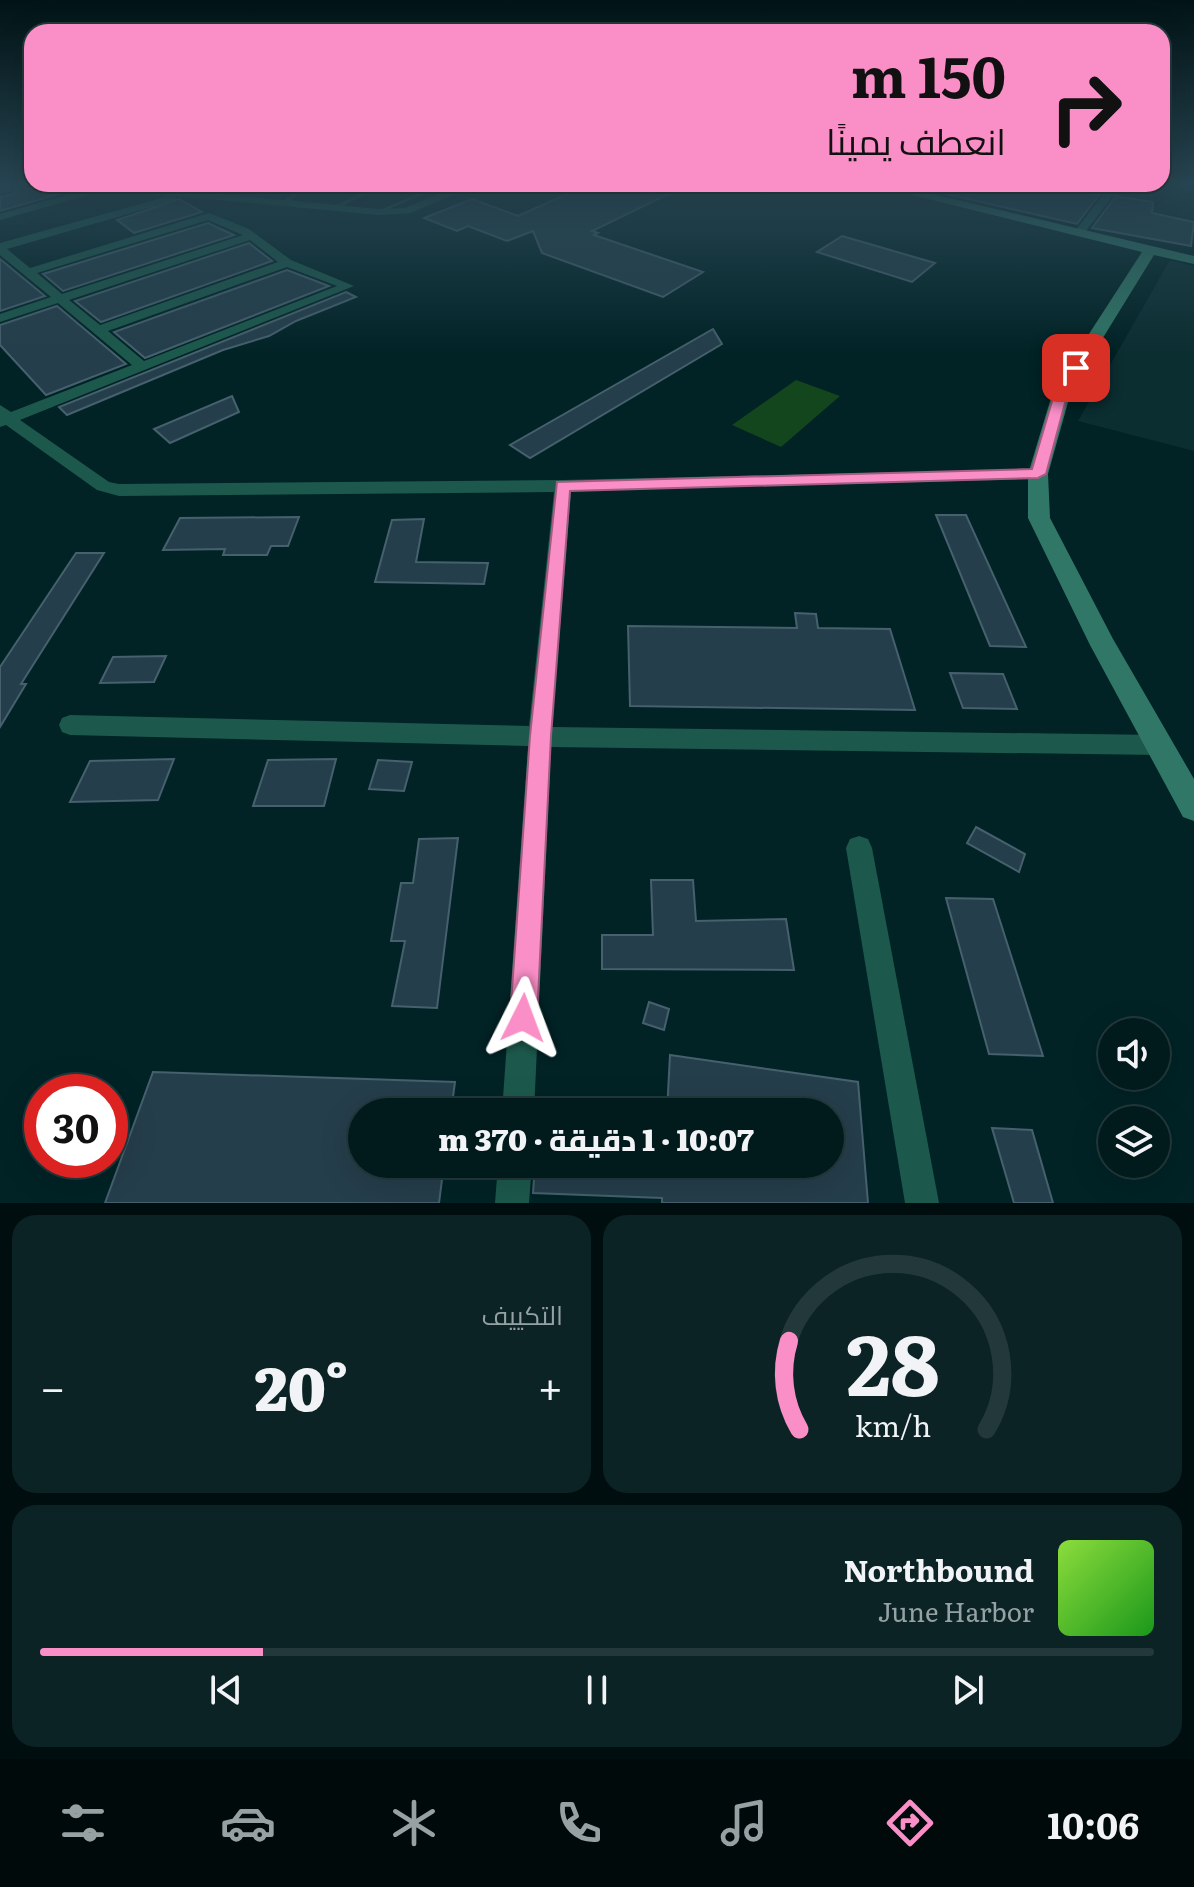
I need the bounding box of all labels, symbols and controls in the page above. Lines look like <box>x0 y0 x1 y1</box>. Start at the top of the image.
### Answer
text: 150 m <box>851 32 1006 115</box>
icon: right <box>1034 56 1138 160</box>
text: انعطف يمينًا <box>826 113 1006 166</box>
pin <box>1042 334 1110 402</box>
icon: arrive <box>1054 346 1098 390</box>
position arrow <box>481 976 565 1060</box>
map controls <box>1098 1018 1170 1178</box>
button: sound <box>1098 1018 1170 1090</box>
speed limit sign: 30 <box>24 1074 128 1178</box>
button: layers <box>1098 1106 1170 1178</box>
text: 10:07 · 1 دقيقة · 370 m <box>438 1116 754 1160</box>
text: التكييف <box>481 1294 563 1333</box>
text: 28 <box>846 1298 939 1422</box>
text: 20° <box>254 1340 349 1429</box>
text: − <box>40 1352 66 1418</box>
text: + <box>537 1352 563 1418</box>
text: km/h <box>854 1403 931 1446</box>
text: Northbound <box>843 1547 1034 1591</box>
text: June Harbor <box>878 1591 1034 1630</box>
icon: previous <box>204 1668 248 1712</box>
icon: pause <box>575 1668 619 1712</box>
icon: next <box>946 1668 990 1712</box>
icon: filters <box>55 1795 111 1851</box>
icon: car <box>220 1795 276 1851</box>
icon: climate <box>386 1795 442 1851</box>
icon: phone <box>551 1795 607 1851</box>
icon: music <box>716 1795 772 1851</box>
icon: directions <box>882 1795 938 1851</box>
text: 10:06 <box>1047 1797 1139 1850</box>

